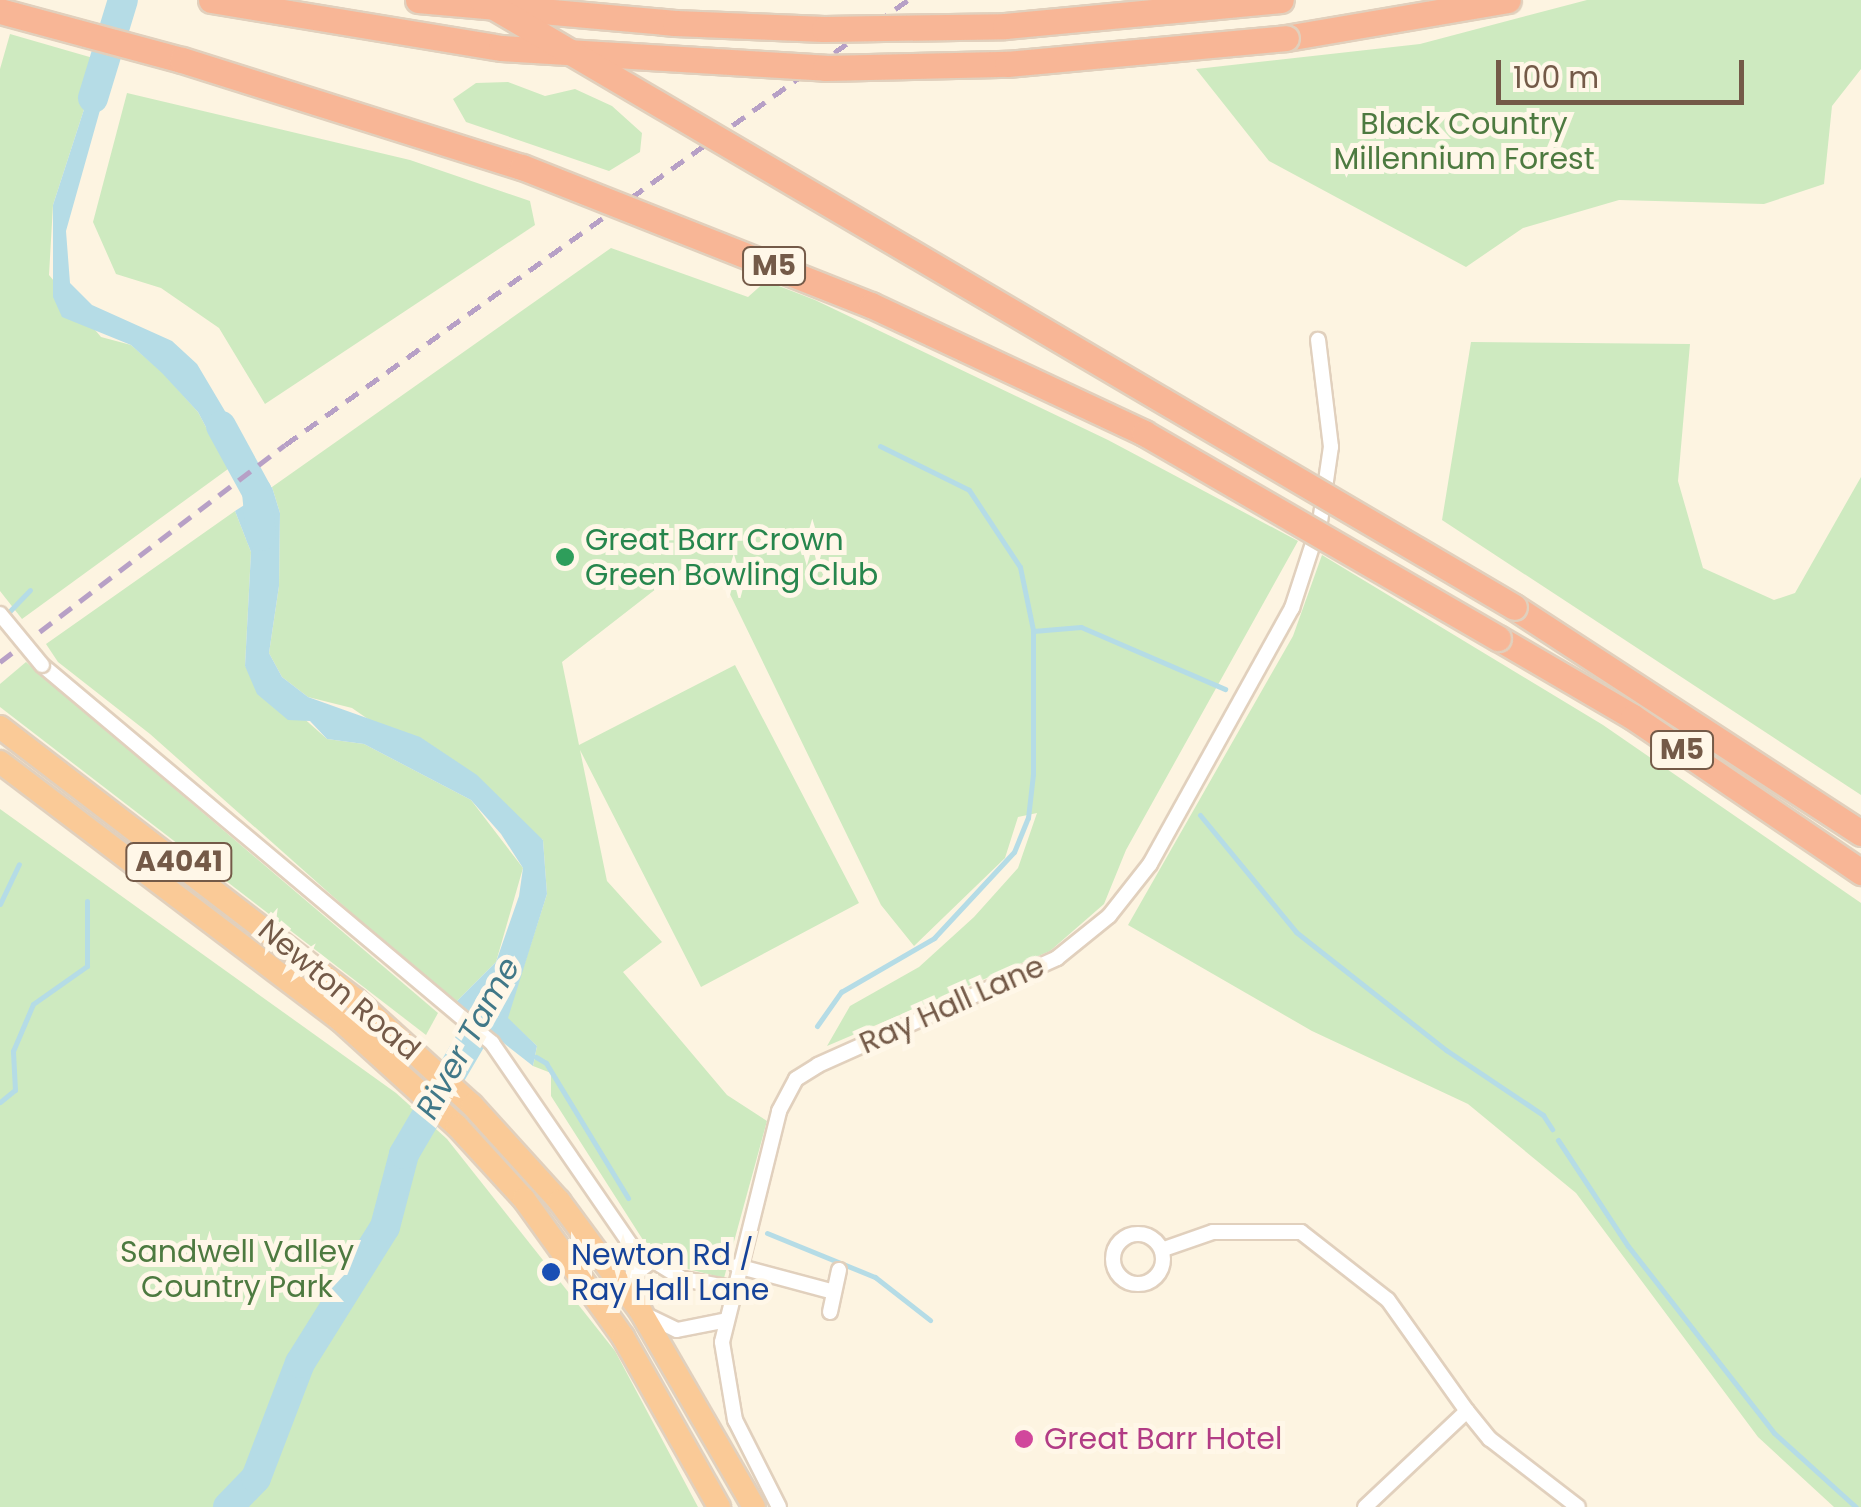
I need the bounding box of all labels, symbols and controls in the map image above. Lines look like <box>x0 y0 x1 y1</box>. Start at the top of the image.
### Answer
scale bar <box>1501 40 1748 102</box>
text: 100 m <box>1513 56 1599 99</box>
park label: Black Country Millennium Forest <box>1333 106 1595 176</box>
road number: M5 <box>742 243 806 289</box>
place label: Great Barr Crown Green Bowling Club <box>585 522 878 592</box>
marker: Great Barr Crown Green Bowling Club <box>554 546 576 568</box>
road number: M5 <box>1650 727 1714 773</box>
road number: A4041 <box>124 839 234 885</box>
street label: Newton Road <box>251 912 427 1068</box>
street label: Ray Hall Lane <box>854 948 1050 1062</box>
water label: River Tame <box>408 951 528 1125</box>
park label: Sandwell Valley Country Park <box>120 1234 354 1304</box>
place label: Newton Rd / Ray Hall Lane <box>571 1237 769 1308</box>
marker: Newton Rd / Ray Hall Lane <box>540 1261 562 1283</box>
place label: Great Barr Hotel <box>1044 1421 1282 1457</box>
marker: Great Barr Hotel <box>1013 1428 1035 1450</box>

